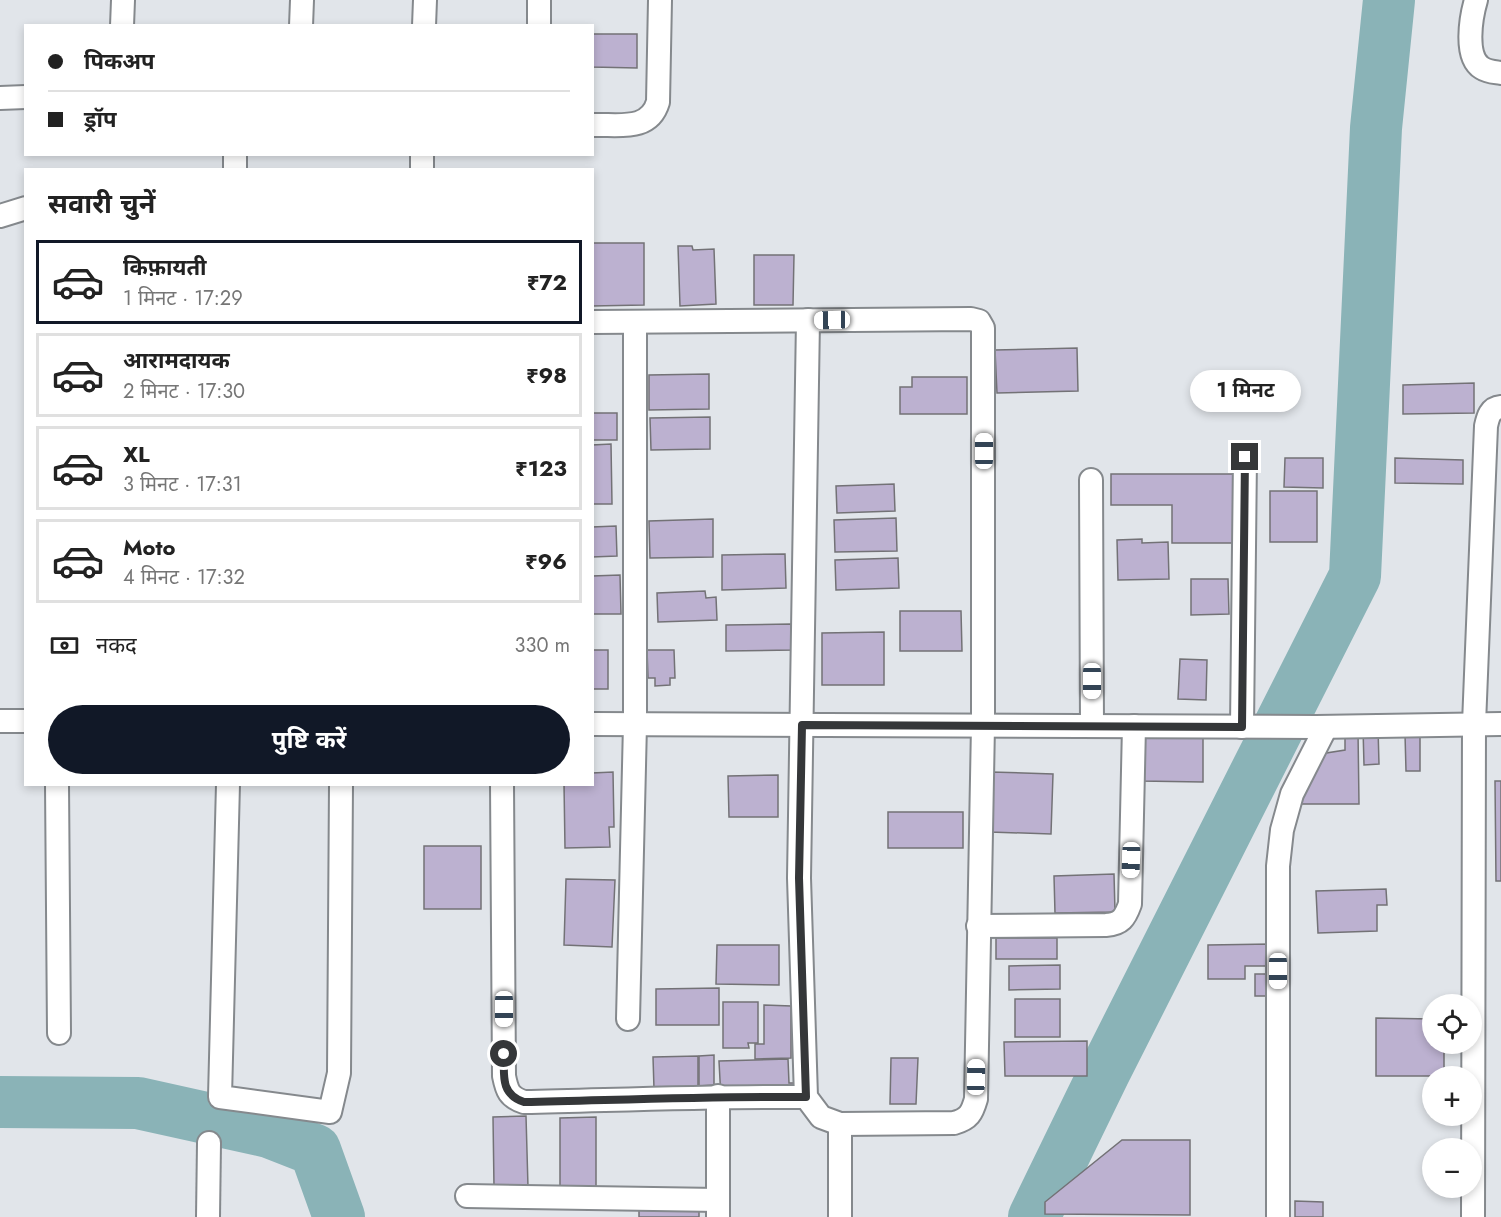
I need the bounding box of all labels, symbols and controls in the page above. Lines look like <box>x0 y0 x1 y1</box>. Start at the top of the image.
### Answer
text: पिकअप <box>84 45 155 77</box>
text: ड्रॉप <box>84 103 117 135</box>
text: सवारी चुनें <box>48 184 155 223</box>
text: किफ़ायती <box>123 251 207 283</box>
icon: car <box>51 255 105 309</box>
text: ₹72 <box>527 266 567 298</box>
text: 1 मिनट · 17:29 <box>123 284 243 313</box>
car <box>814 311 850 329</box>
text: आरामदायक <box>123 344 230 376</box>
icon: car <box>51 348 105 402</box>
text: ₹98 <box>526 359 567 391</box>
callout: 1 मिनट <box>1190 370 1300 412</box>
text: 1 मिनट <box>1216 376 1275 405</box>
text: 2 मिनट · 17:30 <box>123 377 245 406</box>
car <box>975 433 993 469</box>
text: XL <box>123 438 150 470</box>
icon: car <box>51 441 105 495</box>
route end <box>1231 443 1258 470</box>
text: ₹123 <box>515 452 567 484</box>
text: 3 मिनट · 17:31 <box>123 470 242 499</box>
text: Moto <box>123 531 176 563</box>
icon: car <box>51 534 105 588</box>
text: ₹96 <box>525 545 567 577</box>
text: 4 मिनट · 17:32 <box>123 563 245 592</box>
icon: cash <box>48 629 81 662</box>
text: नकद <box>96 629 137 661</box>
text: 330 m <box>515 631 570 660</box>
car <box>1083 663 1101 699</box>
button: पुष्टि करें <box>48 705 570 774</box>
car <box>1121 842 1141 878</box>
car <box>1269 953 1287 989</box>
car <box>495 991 513 1027</box>
map controls <box>1422 994 1482 1198</box>
button: locate <box>1422 994 1482 1054</box>
route start <box>490 1040 517 1067</box>
car <box>967 1059 985 1095</box>
button: + <box>1422 1066 1482 1126</box>
button: − <box>1422 1138 1482 1198</box>

